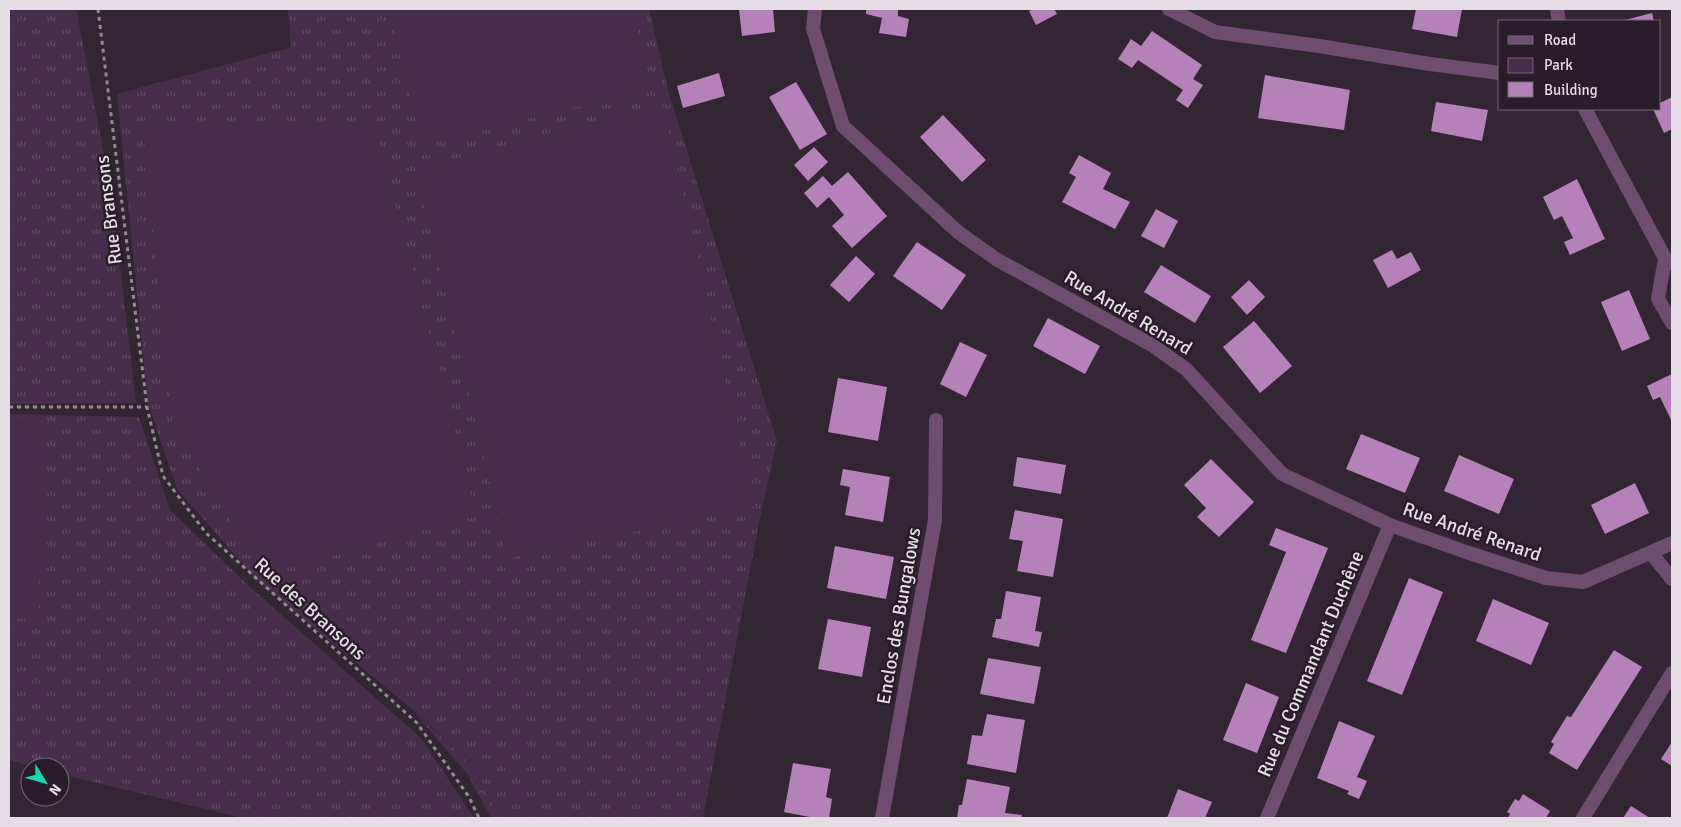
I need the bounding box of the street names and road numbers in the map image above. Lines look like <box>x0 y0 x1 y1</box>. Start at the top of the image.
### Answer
street label: Rue Bransons <box>90 154 128 266</box>
street label: Rue André Renard <box>1060 265 1196 361</box>
street label: Rue André Renard <box>1400 497 1544 567</box>
street label: Enclos des Bungalows <box>872 526 926 706</box>
street label: Rue du Commandant Duchêne <box>1252 547 1370 781</box>
street label: Rue des Bransons <box>249 553 371 665</box>

